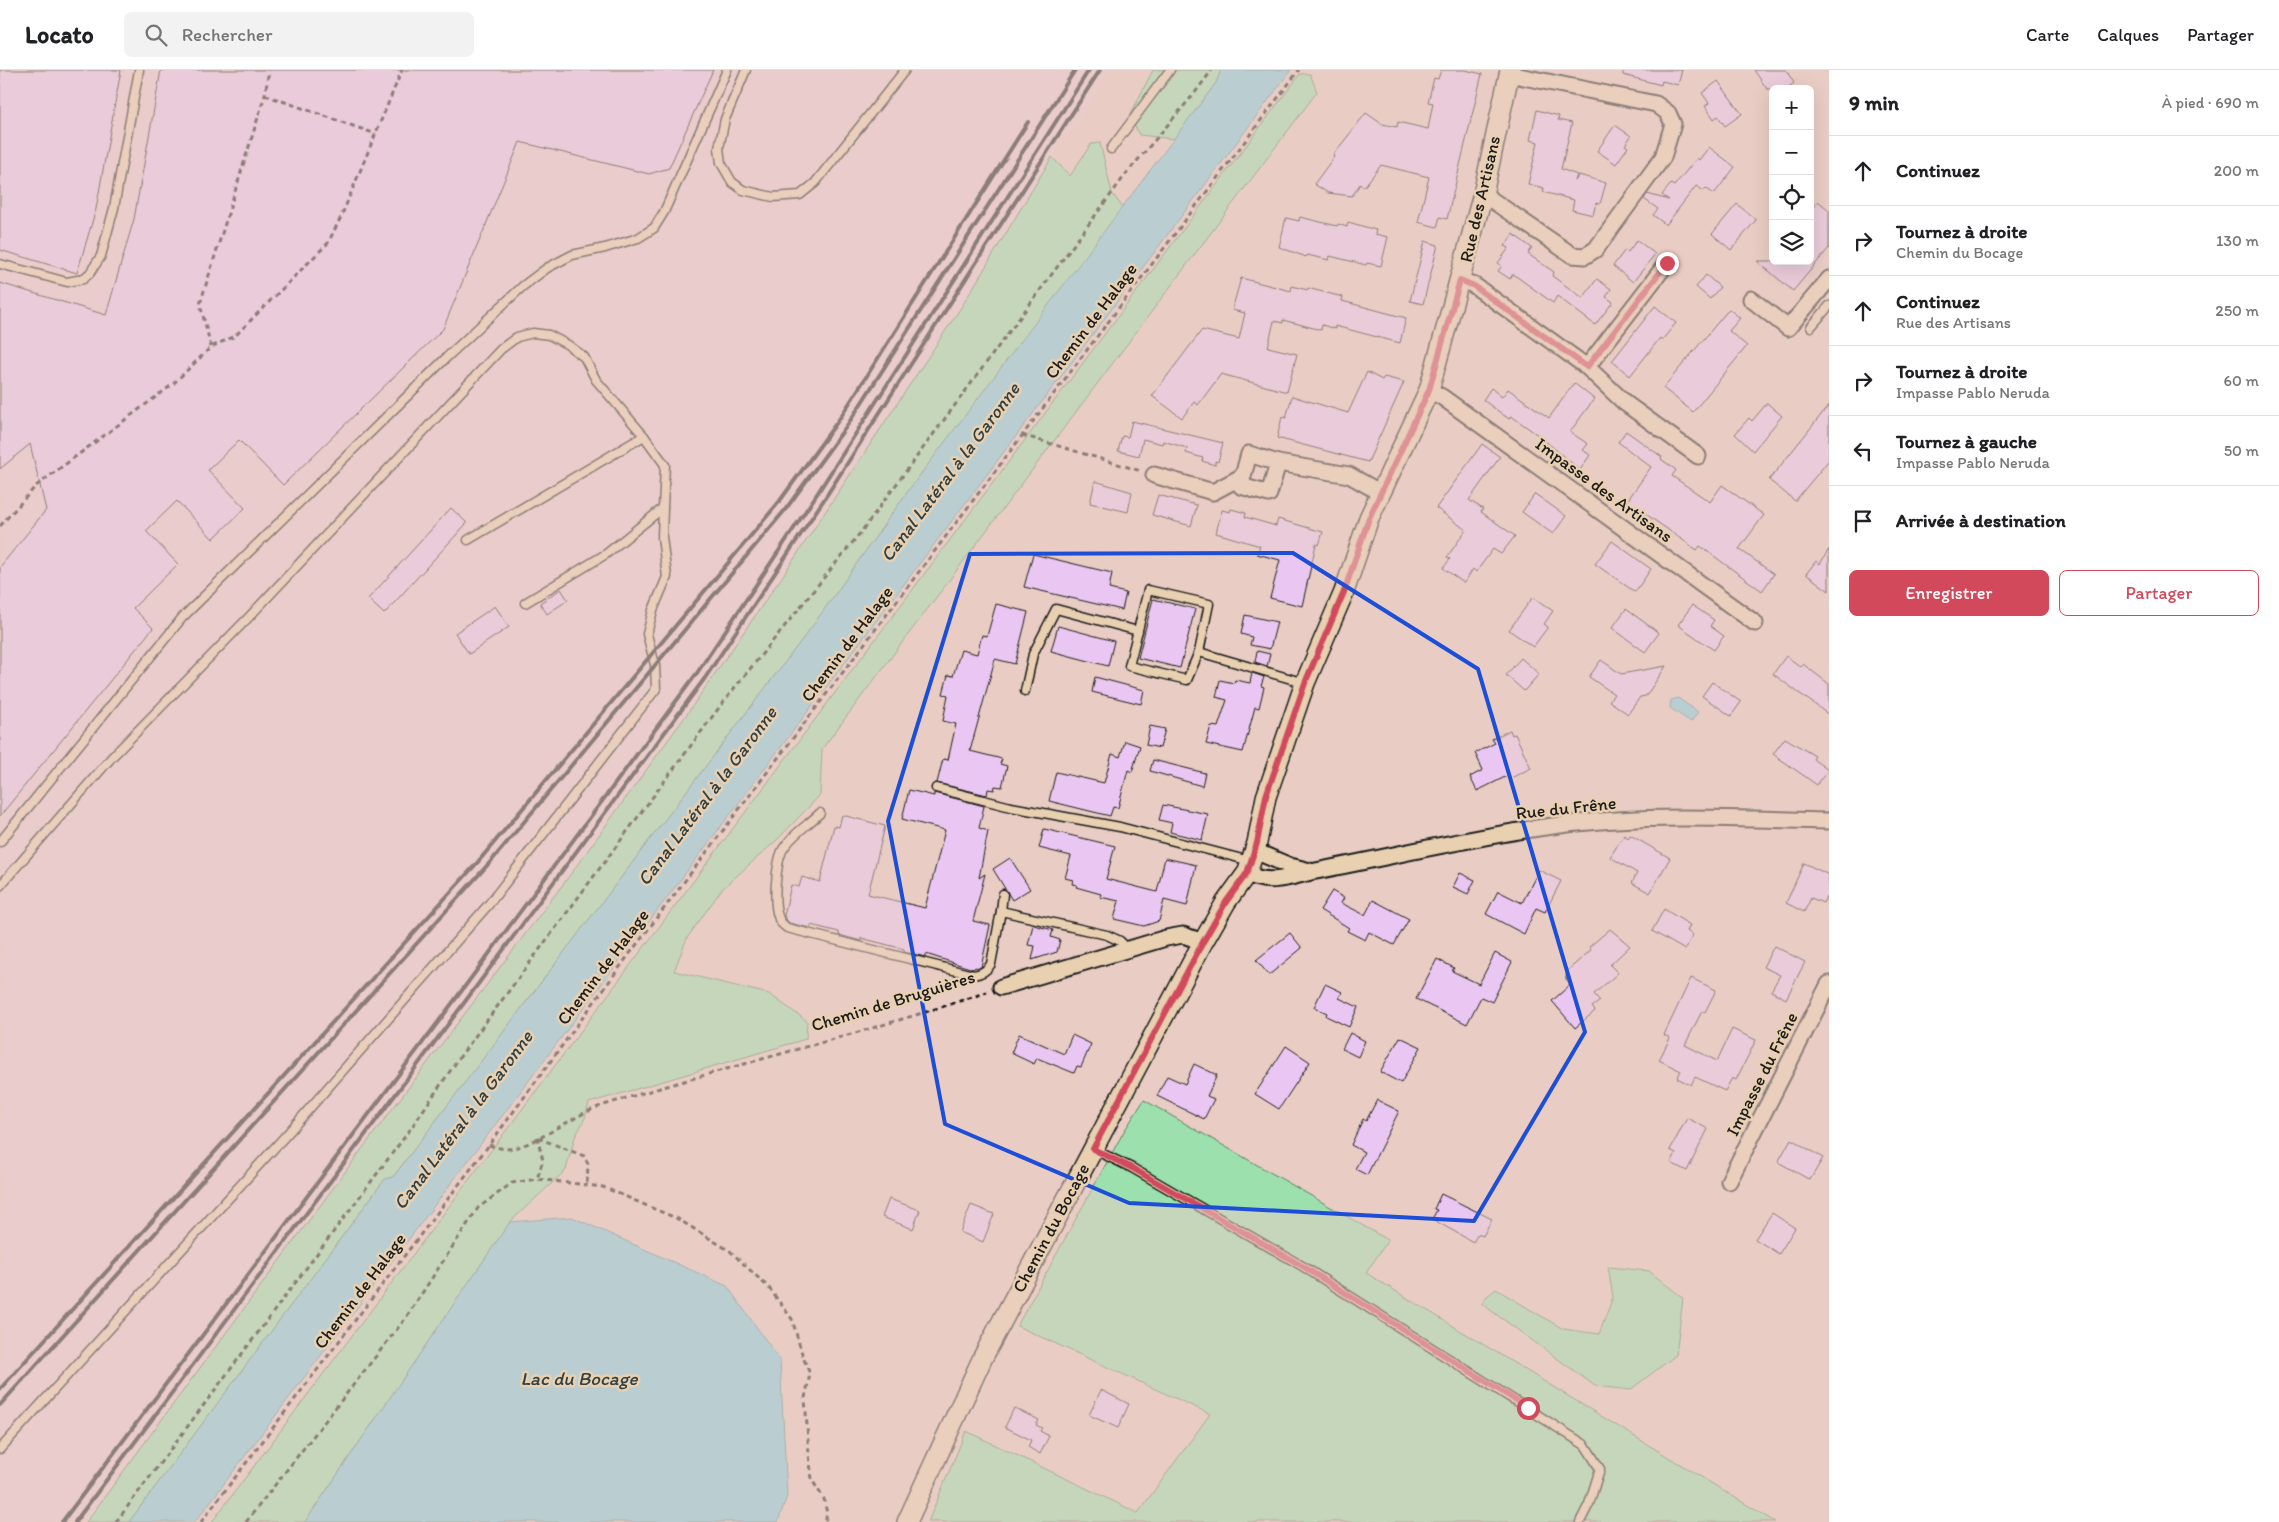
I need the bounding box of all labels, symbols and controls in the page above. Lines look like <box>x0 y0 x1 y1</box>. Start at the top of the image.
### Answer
search box <box>124 12 474 57</box>
text: Locato <box>25 20 94 49</box>
icon: search <box>142 21 170 49</box>
text: Rechercher <box>182 23 273 46</box>
text: Carte <box>2026 24 2069 46</box>
text: Calques <box>2097 24 2159 46</box>
text: Partager <box>2187 24 2254 46</box>
map controls <box>1769 85 1814 265</box>
button: + <box>1769 85 1814 130</box>
text: 9 min <box>1849 90 1899 115</box>
text: À pied · 690 m <box>2162 93 2259 112</box>
button: − <box>1769 130 1814 175</box>
street label: Rue des Artisans <box>1455 134 1505 264</box>
icon: ahead <box>1849 157 1877 185</box>
text: Continuez <box>1896 159 1980 182</box>
text: 200 m <box>2214 161 2259 180</box>
button: locate <box>1769 175 1814 220</box>
button: layers <box>1769 220 1814 265</box>
text: Tournez à droite <box>1896 220 2028 243</box>
icon: right <box>1849 227 1877 255</box>
text: 130 m <box>2216 231 2259 250</box>
text: Chemin du Bocage <box>1896 243 2023 262</box>
route end <box>1656 252 1679 275</box>
street label: Chemin de Halage <box>1040 259 1142 383</box>
text: Continuez <box>1896 290 1980 313</box>
icon: ahead <box>1849 297 1877 325</box>
text: 250 m <box>2215 301 2259 320</box>
text: Rue des Artisans <box>1896 313 2011 332</box>
text: Tournez à droite <box>1896 360 2028 383</box>
icon: right <box>1849 367 1877 395</box>
text: 60 m <box>2224 371 2259 390</box>
water label: Canal Latéral à la Garonne <box>875 377 1025 566</box>
text: Impasse Pablo Neruda <box>1896 383 2050 402</box>
text: Tournez à gauche <box>1896 430 2037 453</box>
street label: Impasse des Artisans <box>1531 433 1677 547</box>
icon: left <box>1849 437 1877 465</box>
text: 50 m <box>2224 441 2259 460</box>
text: Impasse Pablo Neruda <box>1896 453 2050 472</box>
icon: arrive <box>1849 507 1877 535</box>
text: Arrivée à destination <box>1896 509 2066 532</box>
button: Enregistrer <box>1849 570 2049 616</box>
button: Partager <box>2059 570 2259 616</box>
street label: Chemin de Halage <box>796 582 898 706</box>
water label: Canal Latéral à la Garonne <box>632 701 782 890</box>
street label: Rue du Frêne <box>1515 792 1617 824</box>
street label: Chemin de Halage <box>552 905 654 1029</box>
street label: Chemin de Bruguières <box>808 966 978 1036</box>
street label: Impasse du Frêne <box>1721 1008 1803 1140</box>
water label: Canal Latéral à la Garonne <box>388 1025 538 1214</box>
street label: Chemin du Bocage <box>1008 1160 1094 1296</box>
street label: Chemin de Halage <box>309 1229 411 1353</box>
water label: Lac du Bocage <box>520 1367 638 1390</box>
route start <box>1517 1397 1540 1420</box>

